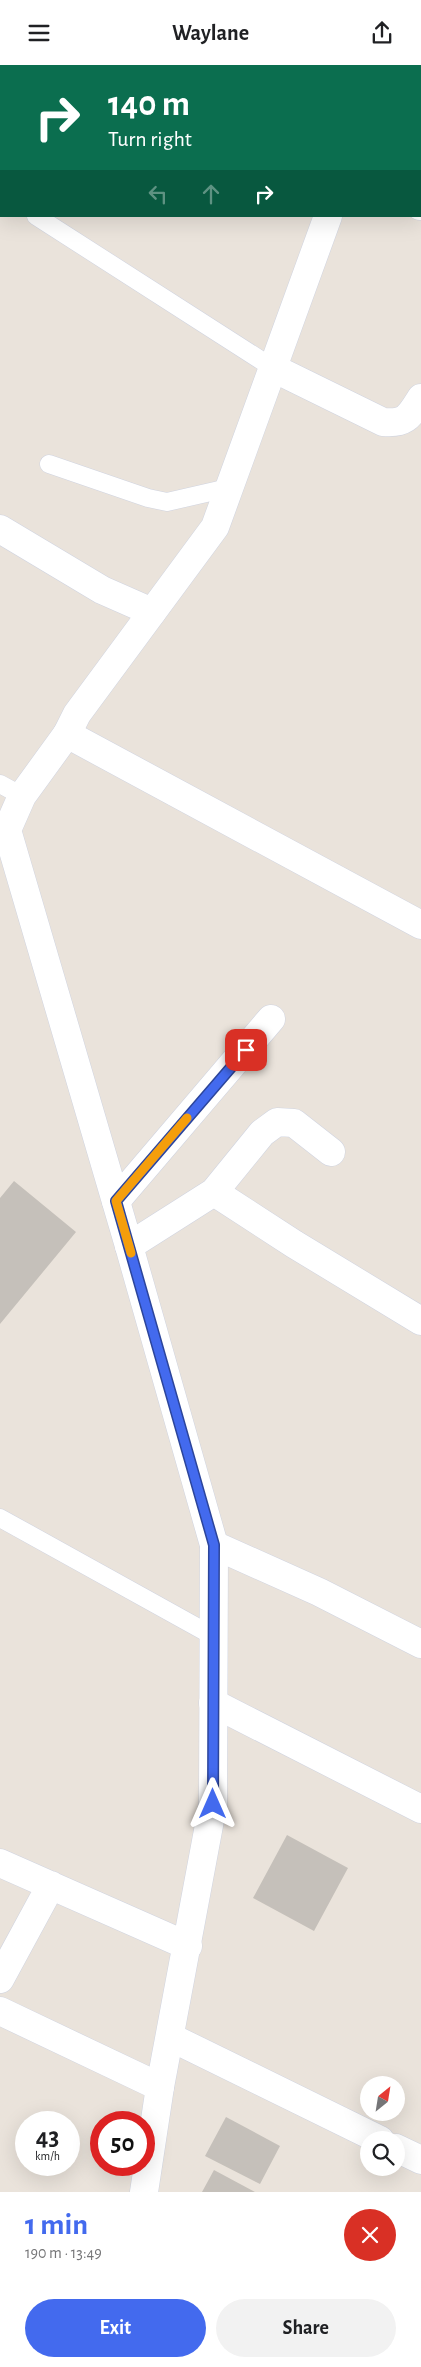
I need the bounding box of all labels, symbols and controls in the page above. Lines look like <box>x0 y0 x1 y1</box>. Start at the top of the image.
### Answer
icon: menu <box>25 19 53 47</box>
icon: share <box>368 19 396 47</box>
text: Waylane <box>172 22 249 44</box>
icon: right <box>25 85 90 150</box>
text: 140 m <box>108 87 190 122</box>
text: Turn right <box>108 128 192 150</box>
icon: left <box>144 180 172 208</box>
icon: ahead <box>197 180 225 208</box>
icon: right <box>250 180 278 208</box>
pin <box>225 1029 267 1071</box>
icon: arrive <box>232 1036 260 1064</box>
position arrow <box>186 1777 238 1829</box>
north arrow <box>360 2076 405 2121</box>
map controls <box>360 2076 405 2176</box>
speed limit sign: 50 <box>90 2111 155 2176</box>
text: 43 <box>36 2125 59 2150</box>
button: search <box>360 2131 405 2176</box>
text: km/h <box>35 2150 60 2162</box>
button: close <box>344 2209 396 2261</box>
text: 1 min <box>25 2210 88 2240</box>
text: 190 m · 13:49 <box>25 2245 102 2261</box>
button: Exit <box>25 2299 206 2357</box>
button: Share <box>216 2299 396 2357</box>

